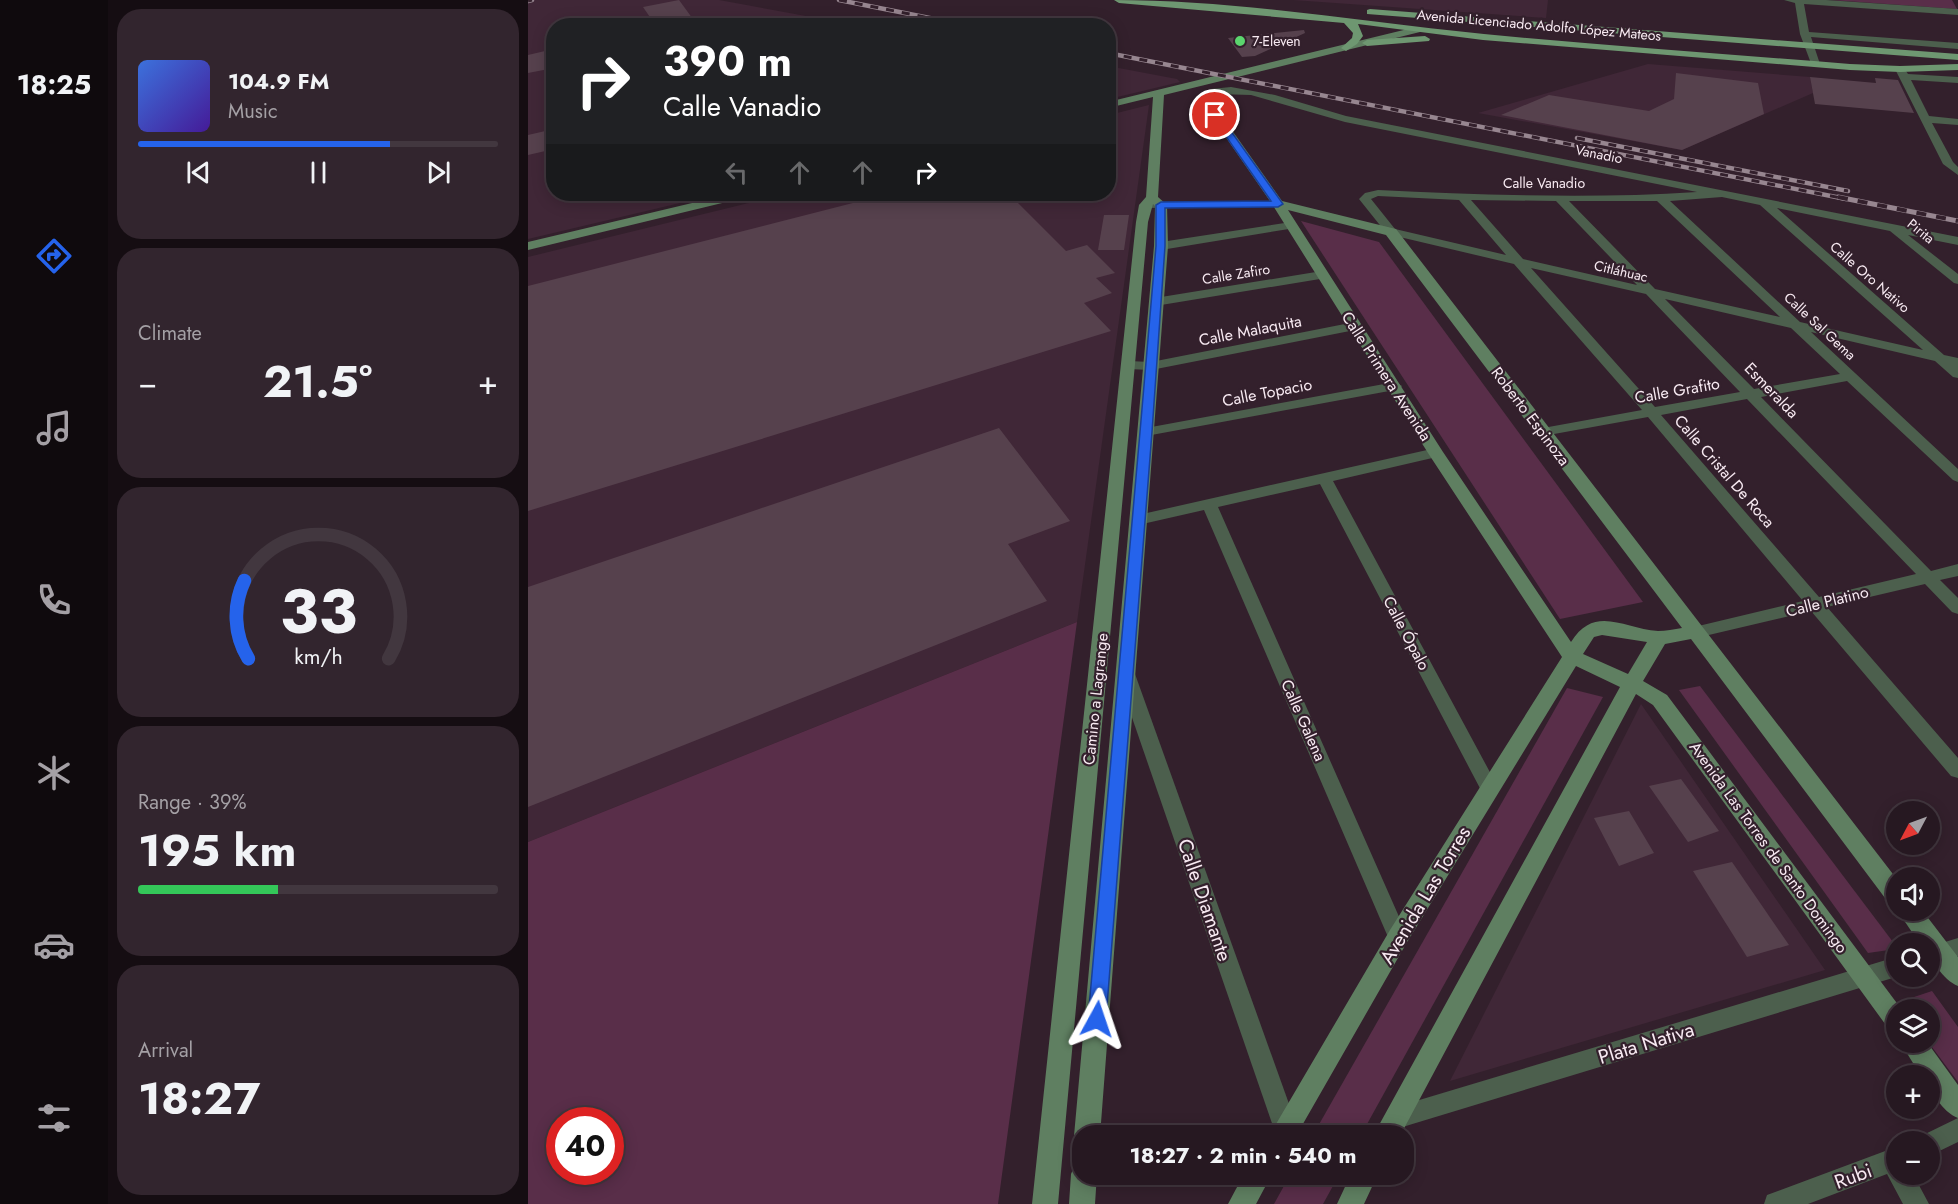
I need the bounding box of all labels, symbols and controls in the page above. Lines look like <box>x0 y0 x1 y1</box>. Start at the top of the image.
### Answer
street label: Avenida Licenciado Adolfo López Mateos <box>1416 4 1662 46</box>
text: 390 m <box>663 31 792 92</box>
place label: 7-Eleven <box>1252 31 1301 51</box>
marker: 7-Eleven <box>1233 34 1247 48</box>
icon: right <box>564 42 642 120</box>
text: 18:25 <box>17 65 91 104</box>
text: 104.9 FM <box>228 65 329 97</box>
text: Calle Vanadio <box>663 87 821 126</box>
pin <box>1189 89 1240 140</box>
text: Music <box>228 97 278 126</box>
icon: arrive <box>1198 98 1231 131</box>
street label: Vanadio <box>1574 140 1625 168</box>
icon: previous <box>182 156 215 189</box>
icon: pause <box>302 156 335 189</box>
icon: next <box>422 156 455 189</box>
icon: left <box>720 156 753 189</box>
icon: ahead <box>783 156 816 189</box>
icon: ahead <box>846 156 879 189</box>
icon: right <box>909 156 942 189</box>
street label: Calle Vanadio <box>1503 173 1585 193</box>
street label: Pirita <box>1903 214 1939 248</box>
icon: directions <box>33 235 75 277</box>
street label: Calle Oro Nativo <box>1826 237 1915 318</box>
street label: Citláhuac <box>1592 255 1650 287</box>
street label: Calle Zafiro <box>1201 259 1272 289</box>
street label: Calle Sal Gema <box>1780 287 1860 365</box>
street label: Calle Primera Avenida <box>1336 307 1437 445</box>
street label: Calle Malaquita <box>1197 309 1303 352</box>
text: Climate <box>138 319 202 348</box>
text: 21.5° <box>263 349 372 414</box>
street label: Esmeralda <box>1739 357 1804 423</box>
text: − <box>138 359 157 406</box>
text: + <box>478 359 498 406</box>
street label: Roberto Espinoza <box>1486 362 1575 471</box>
street label: Calle Topacio <box>1220 372 1314 412</box>
street label: Calle Grafito <box>1633 372 1722 409</box>
icon: music <box>33 407 75 449</box>
street label: Calle Cristal De Roca <box>1669 410 1780 533</box>
text: 33 <box>279 566 357 656</box>
icon: phone <box>33 579 75 621</box>
street label: Calle Platino <box>1783 580 1871 623</box>
street label: Calle Ópalo <box>1377 592 1436 675</box>
street label: Camino a Lagrange <box>1077 632 1114 766</box>
text: km/h <box>294 641 342 672</box>
street label: Calle Galena <box>1275 676 1332 765</box>
street label: Avenida Las Torres de Santo Domingo <box>1684 737 1854 958</box>
icon: climate <box>33 752 75 794</box>
text: Range · 39% <box>138 788 246 817</box>
north arrow <box>1886 801 1940 855</box>
map controls <box>1886 801 1940 1185</box>
text: 195 km <box>138 818 296 883</box>
street label: Avenida Las Torres <box>1373 821 1478 970</box>
street label: Calle Diamante <box>1170 835 1239 965</box>
button: sound <box>1886 867 1940 921</box>
icon: car <box>33 924 75 966</box>
button: search <box>1886 933 1940 987</box>
position arrow <box>1065 987 1129 1051</box>
button: layers <box>1886 999 1940 1053</box>
street label: Plata Nativa <box>1595 1015 1698 1072</box>
text: Arrival <box>138 1036 193 1065</box>
button: + <box>1886 1065 1940 1119</box>
text: 18:27 <box>138 1066 260 1131</box>
icon: filters <box>33 1097 75 1139</box>
speed limit sign: 40 <box>546 1107 624 1185</box>
button: − <box>1886 1131 1940 1185</box>
text: 18:27 · 2 min · 540 m <box>1130 1139 1356 1171</box>
street label: Rubi <box>1830 1156 1876 1197</box>

